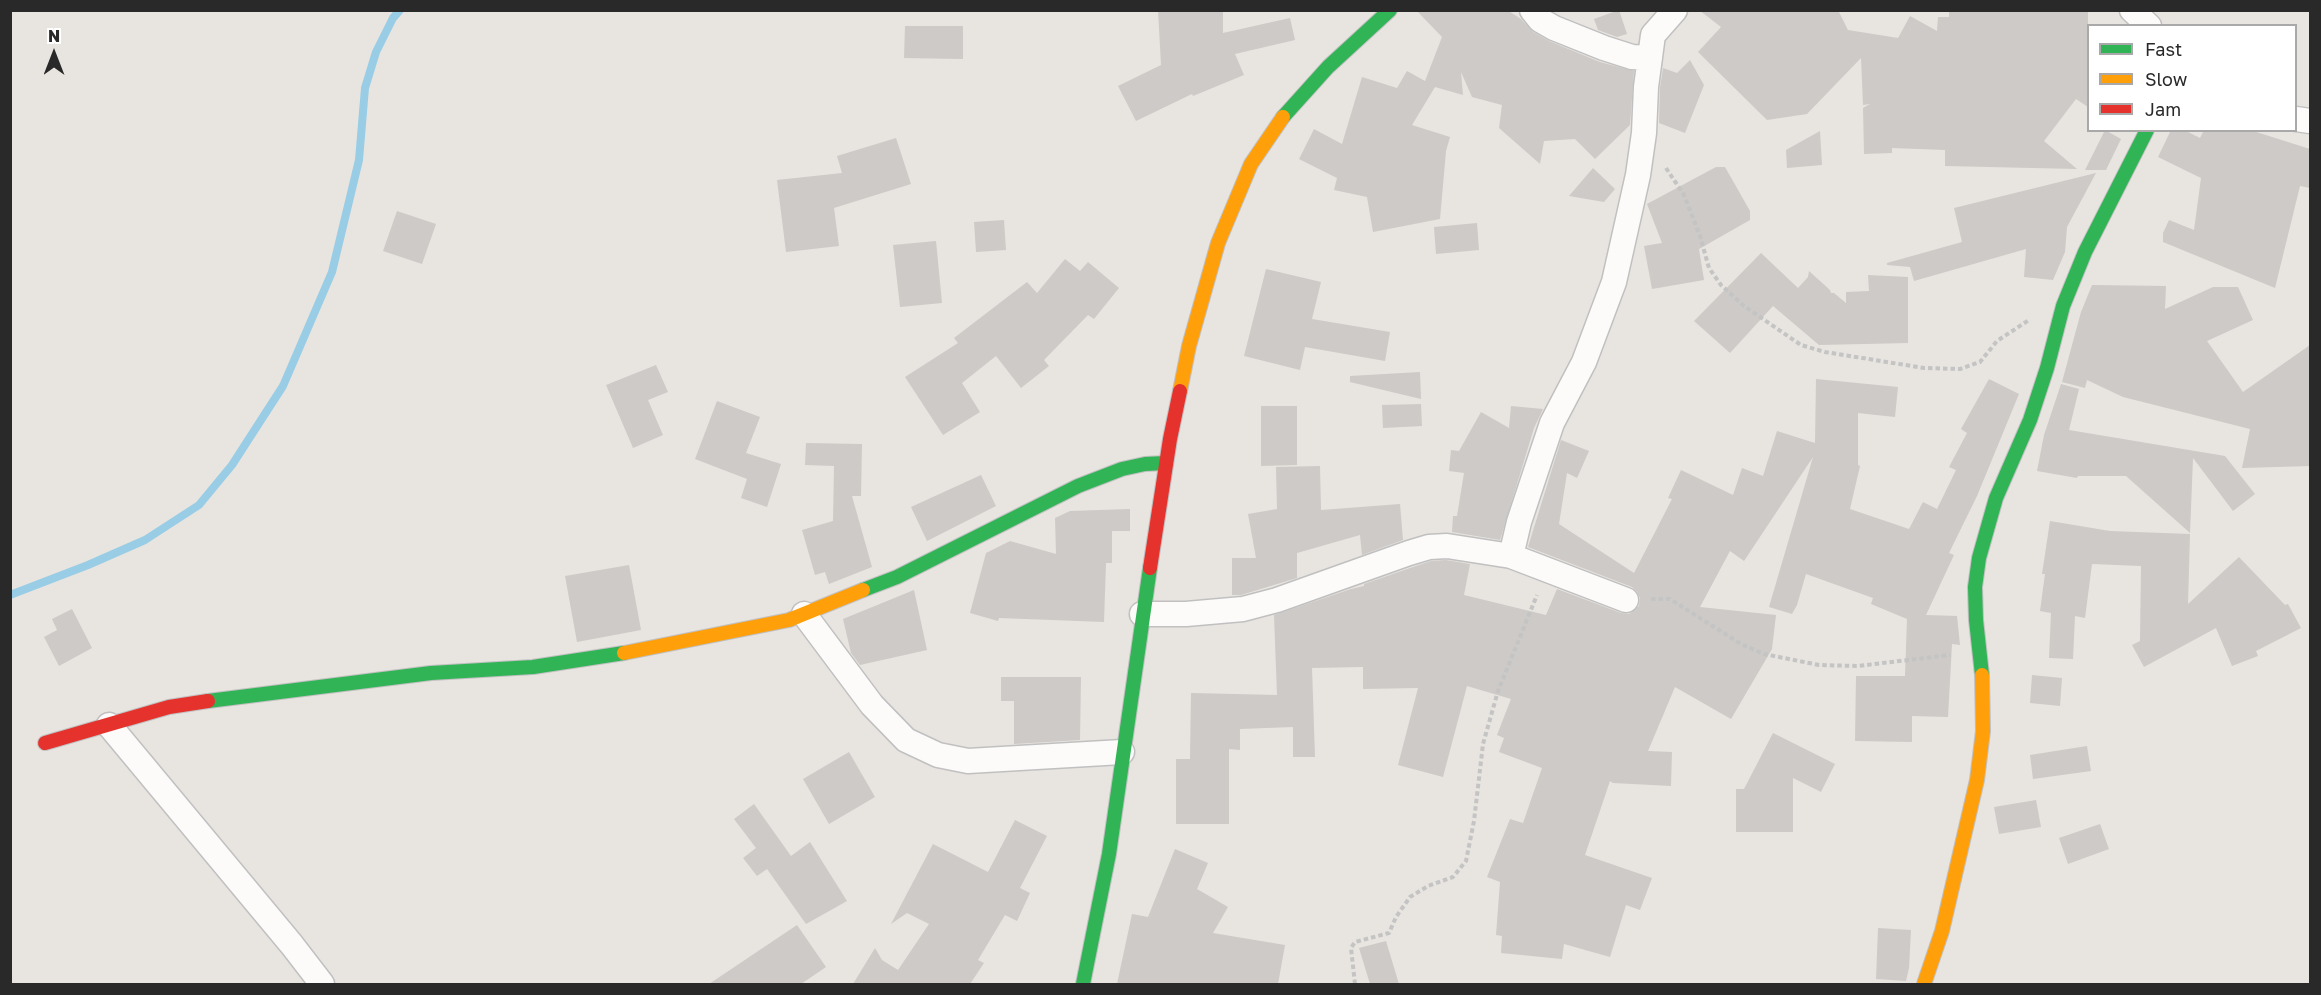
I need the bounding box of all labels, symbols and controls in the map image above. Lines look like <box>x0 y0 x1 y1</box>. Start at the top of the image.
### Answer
north arrow <box>24 24 84 84</box>
legend <box>2087 24 2297 132</box>
text: N <box>48 26 60 46</box>
text: Fast <box>2145 38 2182 60</box>
text: Slow <box>2145 68 2187 90</box>
text: Jam <box>2145 98 2181 120</box>

